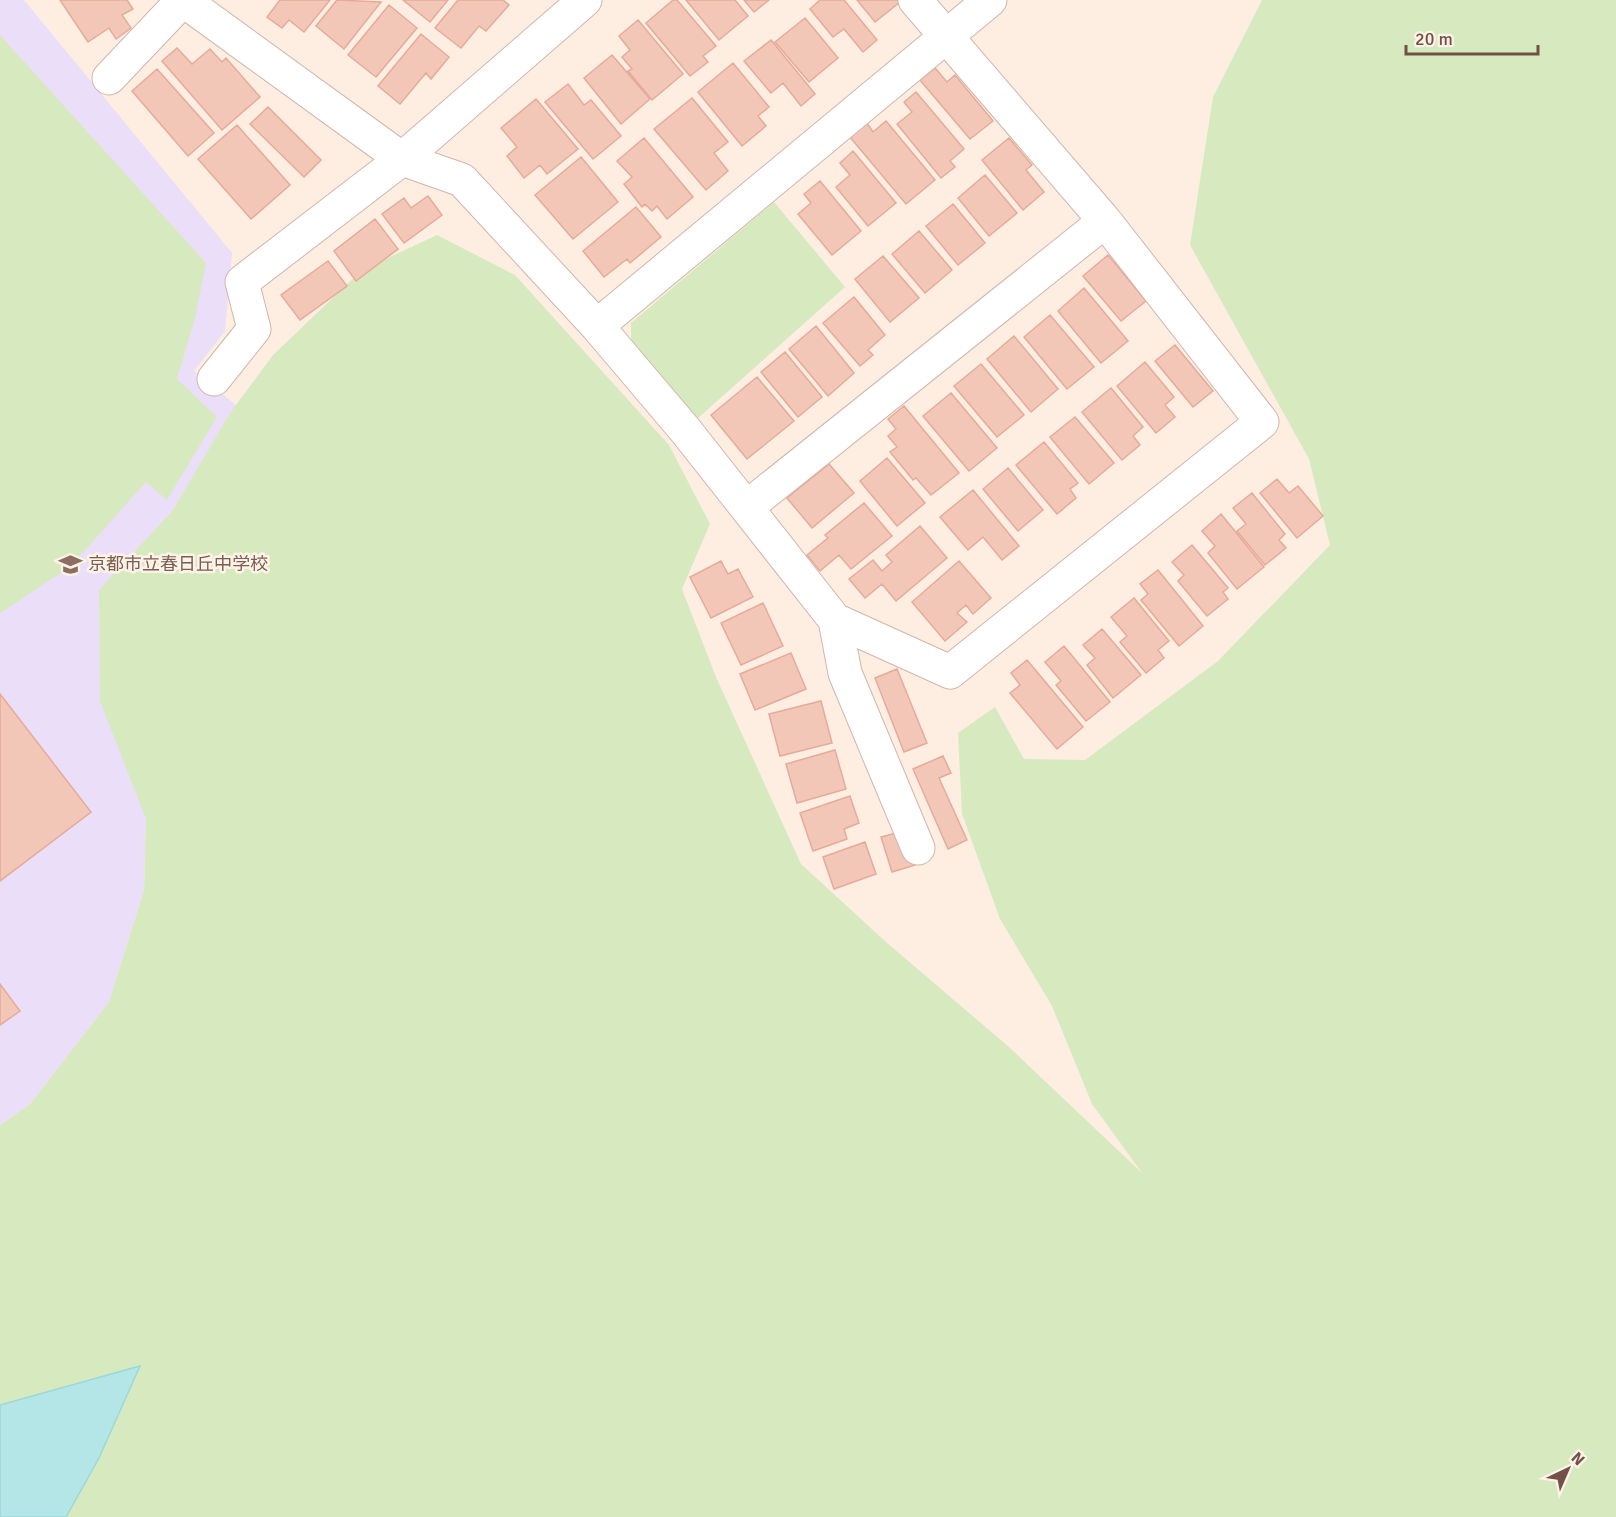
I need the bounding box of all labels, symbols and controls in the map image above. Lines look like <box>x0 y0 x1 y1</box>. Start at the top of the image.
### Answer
scale bar <box>1406 18 1538 56</box>
text: 20 m <box>1415 28 1453 50</box>
school or university icon: 京都市立春日丘中学校 <box>57 551 83 577</box>
place label: 京都市立春日丘中学校 <box>88 553 268 575</box>
north arrow <box>1538 1439 1598 1499</box>
text: N <box>1567 1448 1589 1470</box>

